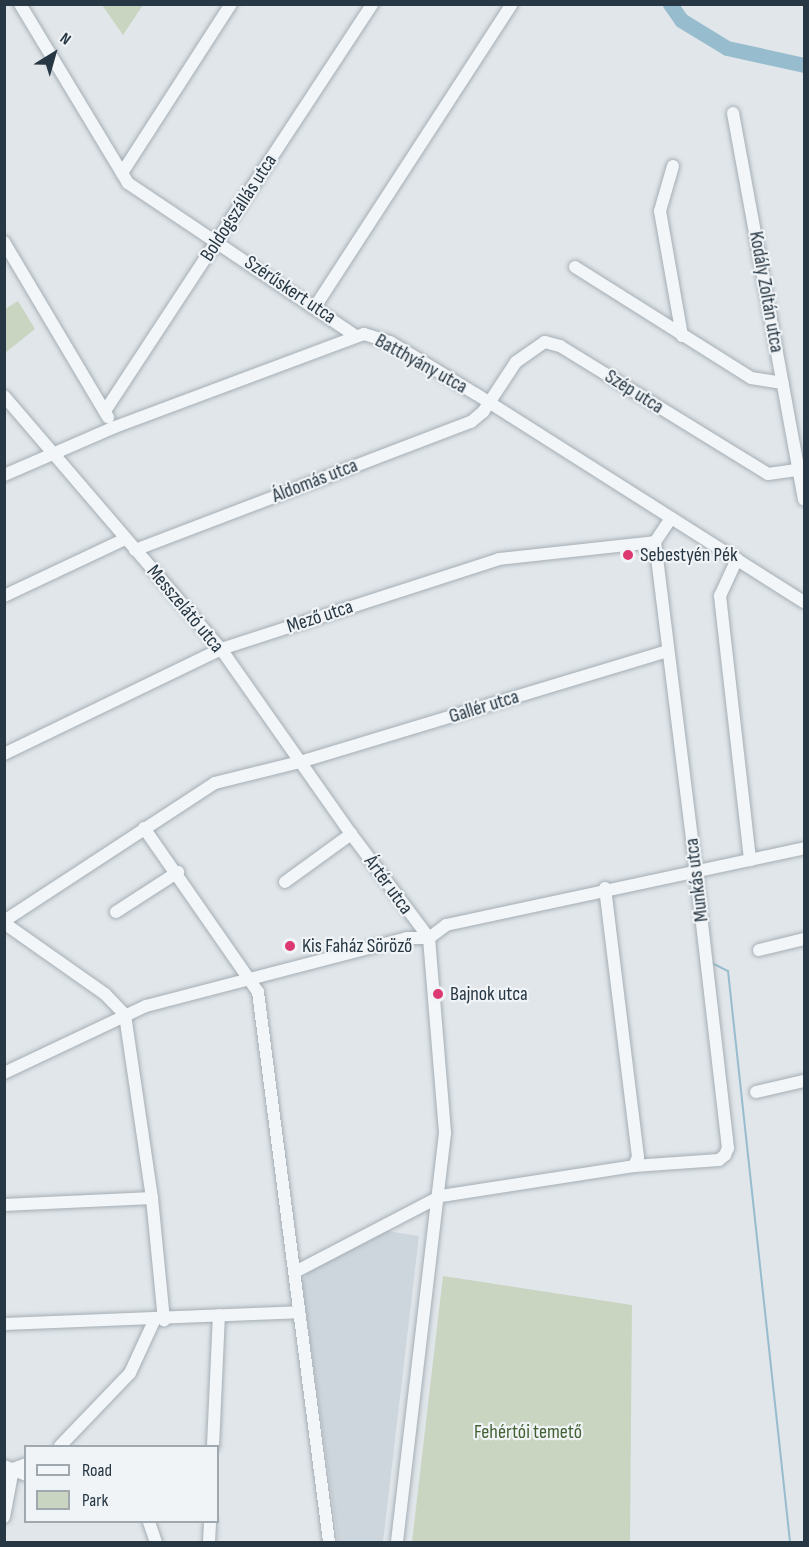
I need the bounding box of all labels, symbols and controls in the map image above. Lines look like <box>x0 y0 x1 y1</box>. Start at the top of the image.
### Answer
north arrow <box>24 24 84 84</box>
text: N <box>56 29 74 49</box>
street label: Boldogszállás utca <box>196 150 282 266</box>
street label: Kodály Zoltán utca <box>744 229 788 355</box>
street label: Szérűskert utca <box>240 251 340 329</box>
street label: Batthyány utca <box>371 329 471 399</box>
street label: Szép utca <box>600 365 668 419</box>
street label: Áldomás utca <box>269 454 361 508</box>
place label: Sebestyén Pék <box>640 543 738 567</box>
marker: Sebestyén Pék <box>621 548 635 562</box>
street label: Messzelátó utca <box>141 560 229 658</box>
street label: Mező utca <box>284 595 356 639</box>
street label: Gallér utca <box>446 685 522 729</box>
street label: Munkás utca <box>680 837 714 923</box>
street label: Ártér utca <box>358 851 418 919</box>
place label: Kis Faház Söröző <box>302 934 412 958</box>
marker: Kis Faház Söröző <box>283 939 297 953</box>
place label: Bajnok utca <box>450 982 528 1006</box>
marker: Bajnok utca <box>431 987 445 1001</box>
park label: Fehértói temető <box>474 1420 582 1444</box>
legend <box>24 1445 219 1523</box>
text: Road <box>82 1460 112 1481</box>
text: Park <box>82 1490 108 1511</box>

